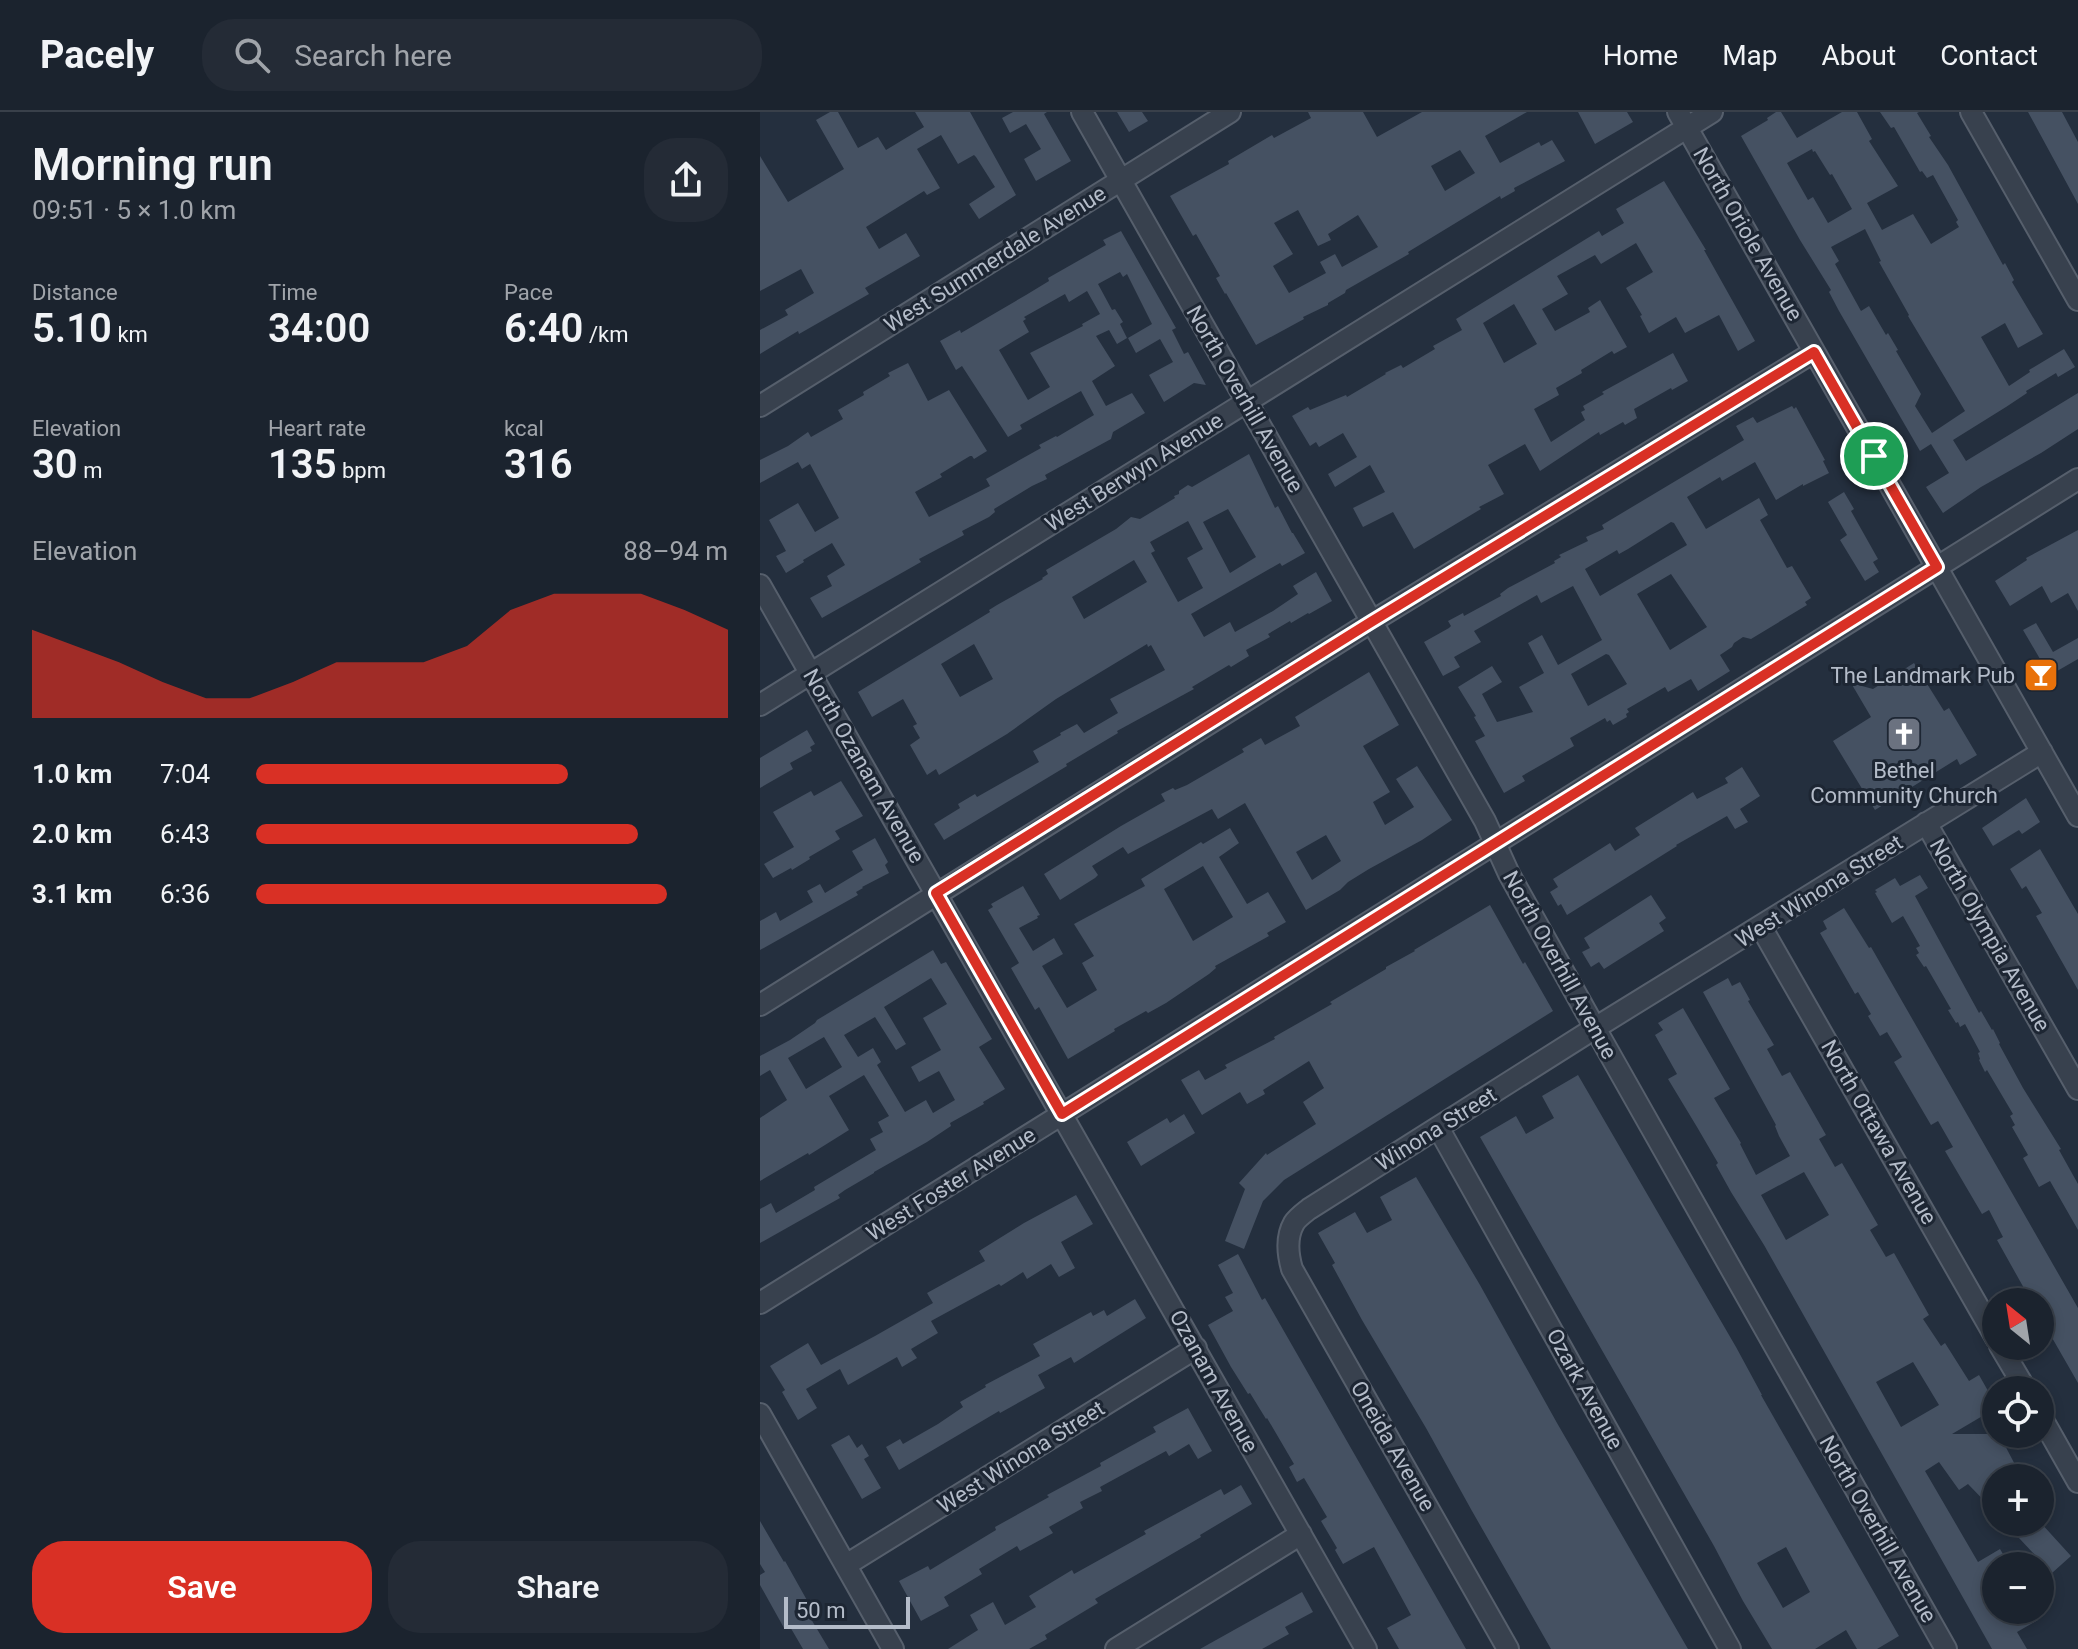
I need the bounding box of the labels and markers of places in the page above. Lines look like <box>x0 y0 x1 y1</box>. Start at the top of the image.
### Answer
pin <box>1840 422 1908 490</box>
bar icon: The Landmark Pub <box>2022 656 2060 694</box>
place label: The Landmark Pub <box>1831 663 2015 688</box>
church icon: Bethel Community Church <box>1885 715 1923 753</box>
place label: Bethel Community Church <box>1810 758 1998 808</box>

